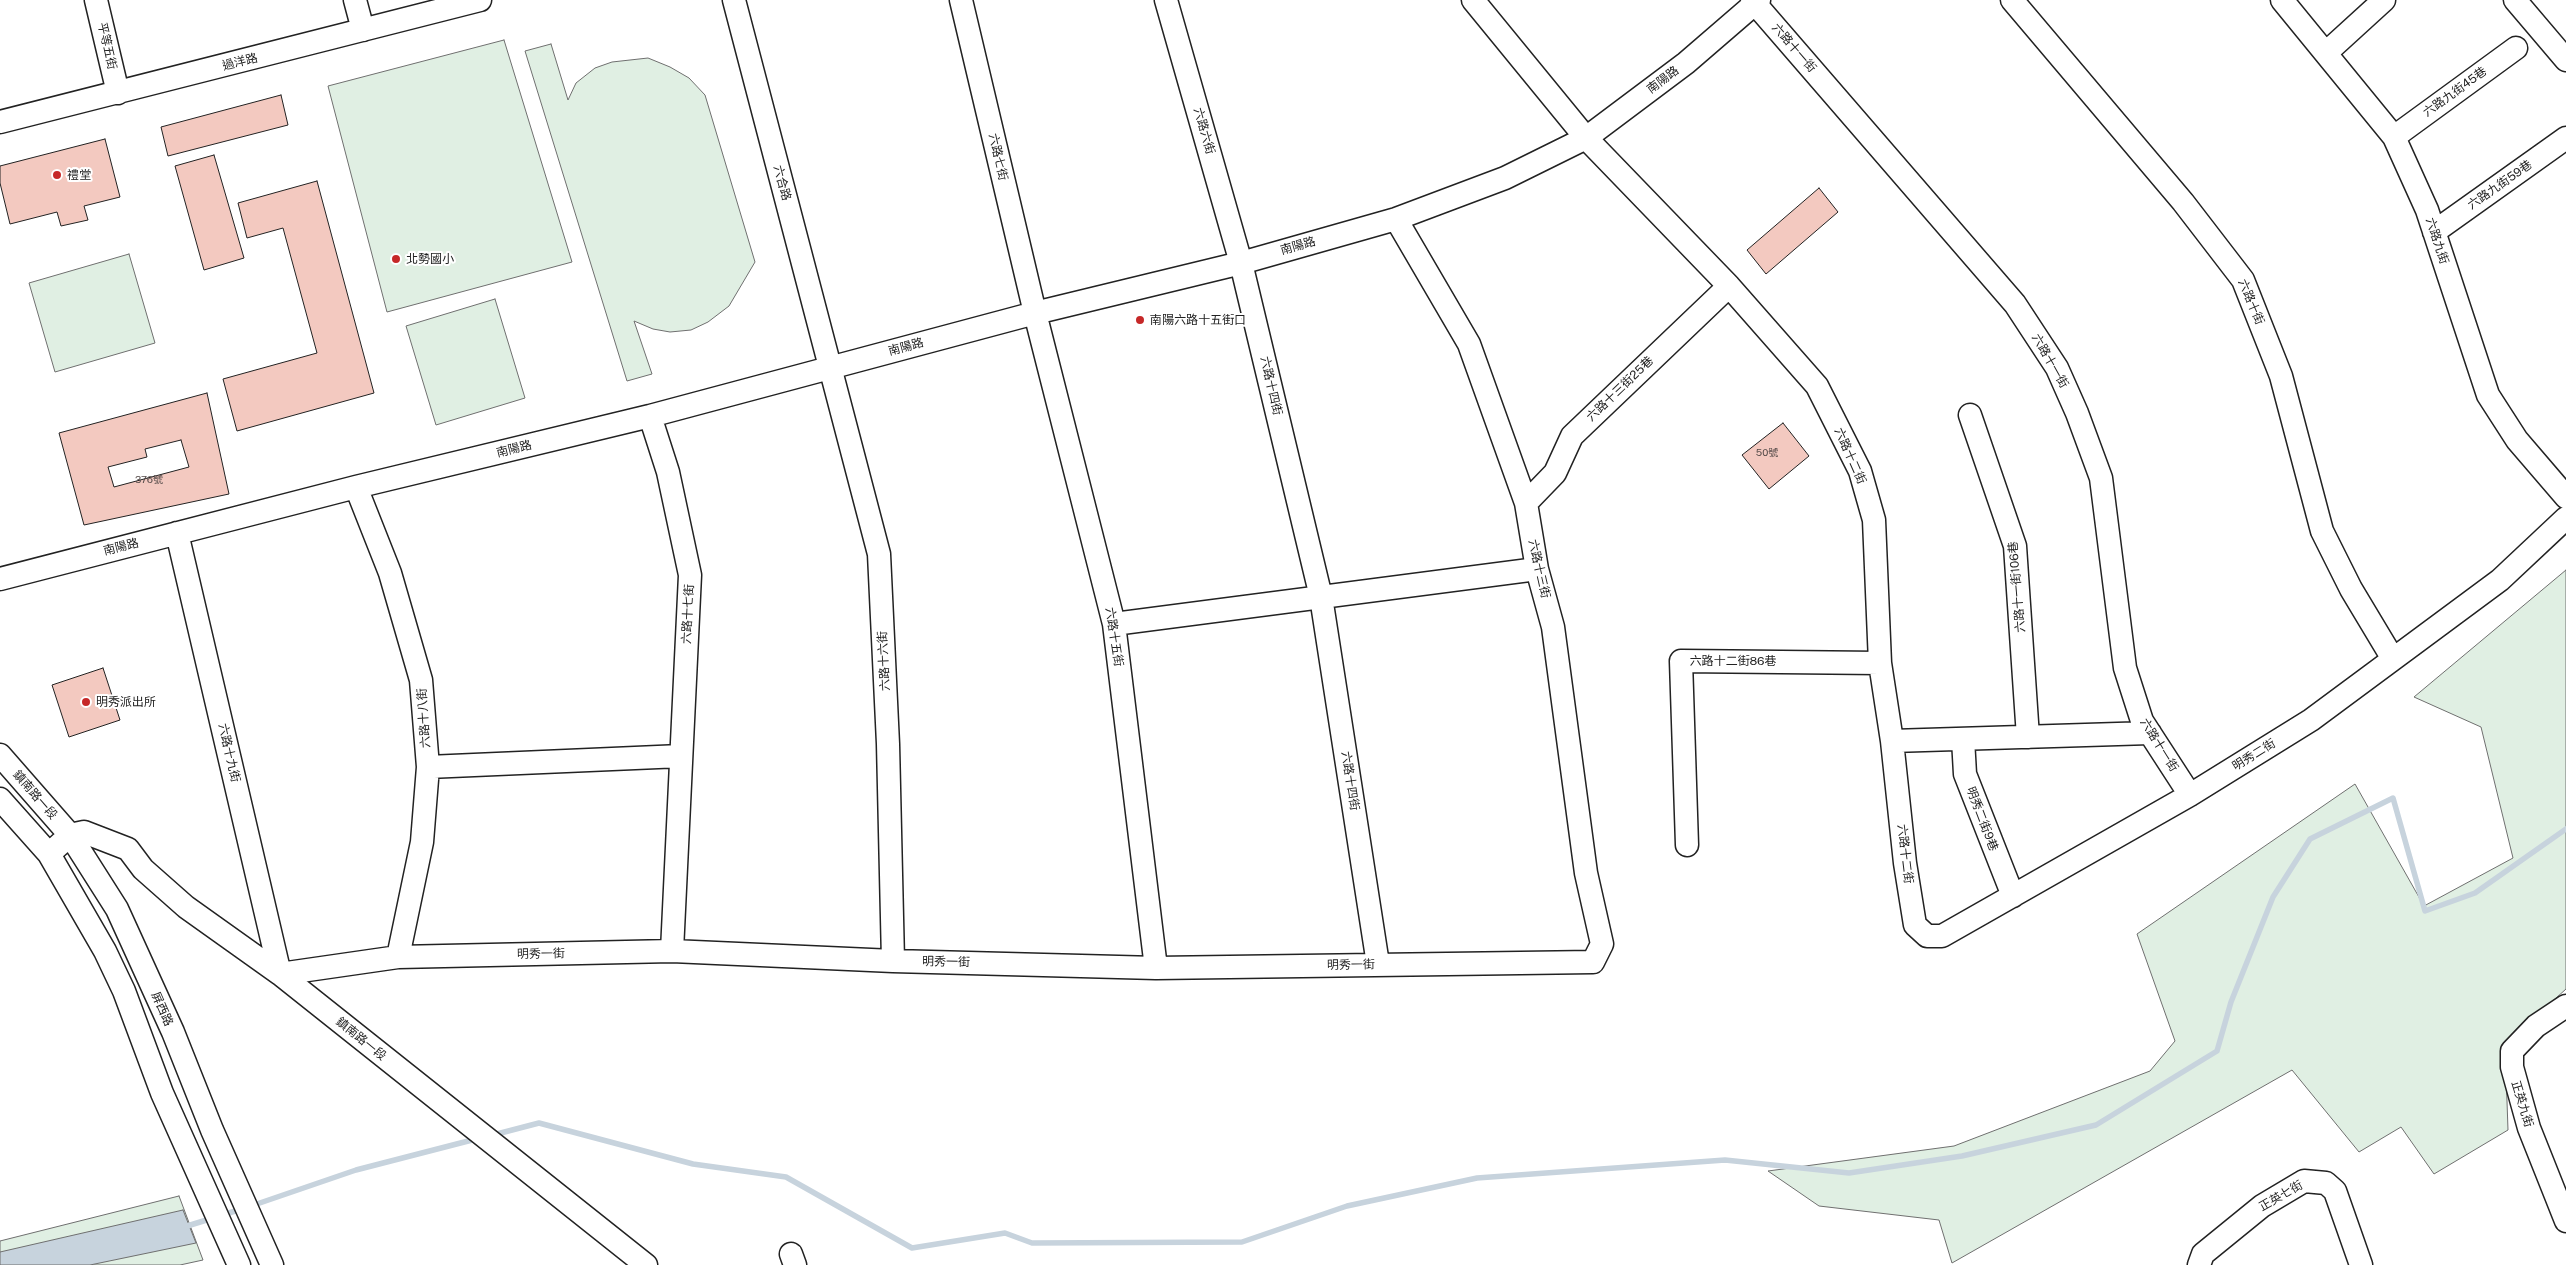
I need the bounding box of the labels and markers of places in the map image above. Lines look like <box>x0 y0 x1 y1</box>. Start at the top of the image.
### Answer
place label: 禮堂 <box>67 168 91 182</box>
marker: 禮堂 <box>51 169 63 181</box>
place label: 北勢國小 <box>406 252 454 266</box>
marker: 北勢國小 <box>390 253 402 265</box>
place label: 南陽六路十五街口 <box>1150 313 1246 327</box>
marker: 南陽六路十五街口 <box>1134 314 1146 326</box>
place label: 明秀派出所 <box>96 695 156 709</box>
marker: 明秀派出所 <box>80 696 92 708</box>

